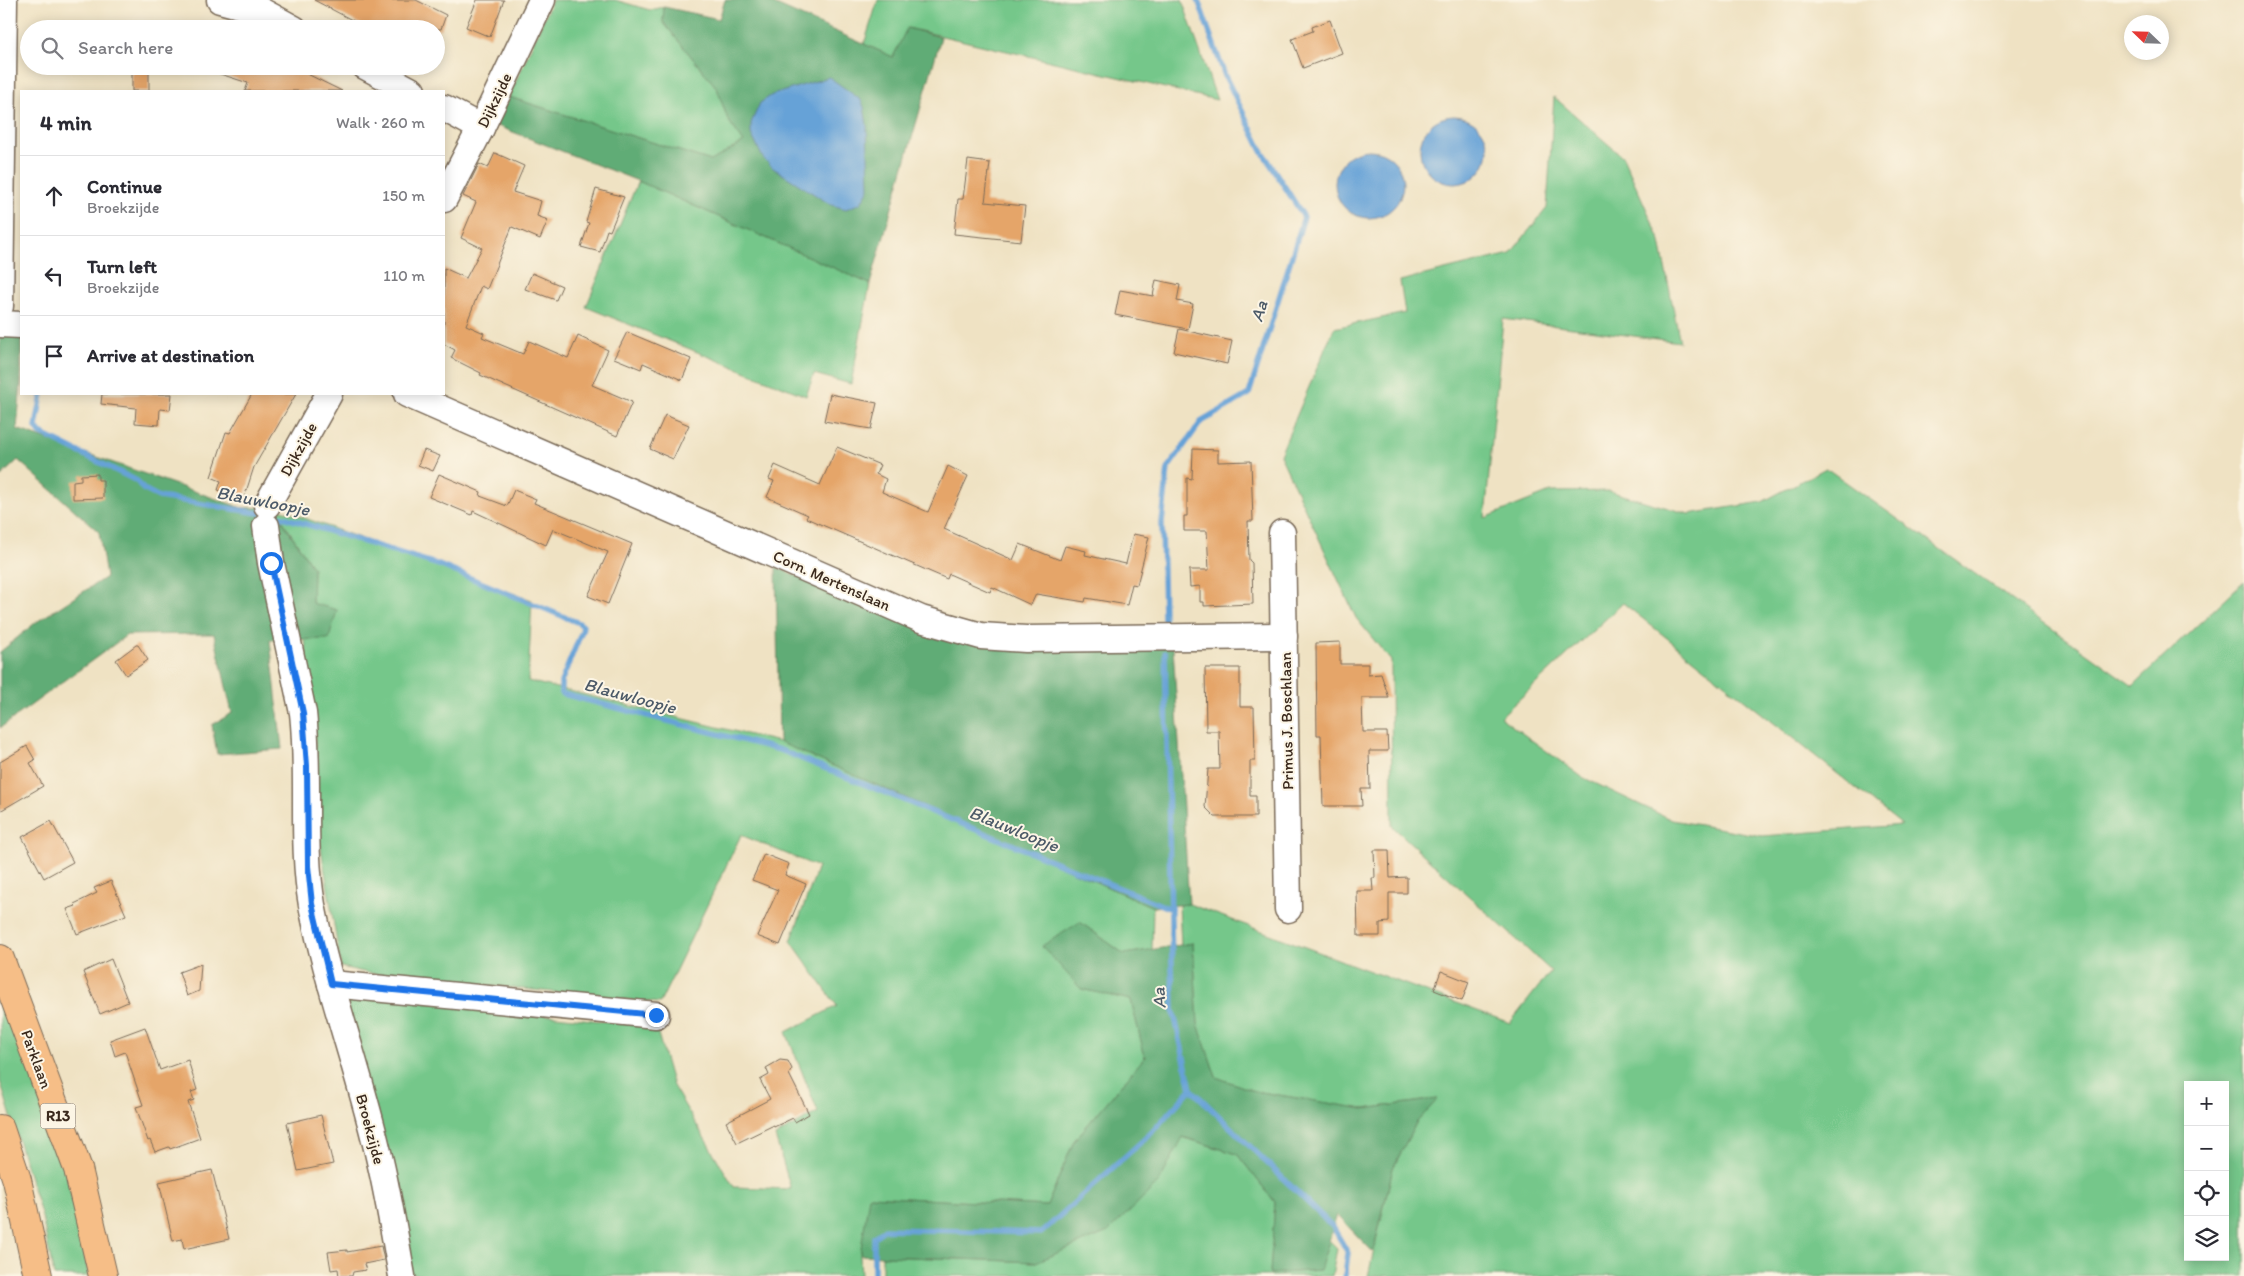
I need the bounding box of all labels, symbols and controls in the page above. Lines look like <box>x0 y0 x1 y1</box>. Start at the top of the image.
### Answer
north arrow <box>2124 15 2169 60</box>
search box <box>20 20 445 75</box>
icon: search <box>38 34 66 62</box>
text: Search here <box>78 36 173 59</box>
street label: Dijkzijde <box>473 69 516 131</box>
text: 4 min <box>40 110 92 135</box>
text: Walk · 260 m <box>336 113 425 132</box>
text: Continue <box>87 175 162 198</box>
icon: ahead <box>40 182 68 210</box>
text: 150 m <box>382 186 425 205</box>
text: Broekzijde <box>87 198 159 217</box>
text: Turn left <box>87 255 157 278</box>
icon: left <box>40 262 68 290</box>
text: 110 m <box>383 266 425 285</box>
text: Broekzijde <box>87 278 159 297</box>
water label: Aa <box>1245 297 1273 324</box>
icon: arrive <box>40 342 68 370</box>
text: Arrive at destination <box>87 344 254 367</box>
street label: Dijkzijde <box>276 419 321 479</box>
water label: Blauwloopje <box>215 481 313 521</box>
street label: Corn. Mertenslaan <box>770 546 894 615</box>
route start <box>260 552 283 575</box>
street label: Primus J. Boschlaan <box>1276 651 1297 790</box>
water label: Blauwloopje <box>582 673 680 719</box>
water label: Blauwloopje <box>966 801 1063 857</box>
water label: Aa <box>1147 986 1171 1009</box>
route end <box>645 1004 668 1027</box>
street label: Parklaan <box>17 1027 56 1091</box>
map controls <box>2184 1081 2229 1261</box>
button: + <box>2184 1081 2229 1126</box>
street label: Broekzijde <box>352 1092 389 1166</box>
road number: R13 <box>40 1104 76 1128</box>
button: − <box>2184 1126 2229 1171</box>
button: locate <box>2184 1171 2229 1216</box>
button: layers <box>2184 1216 2229 1261</box>

